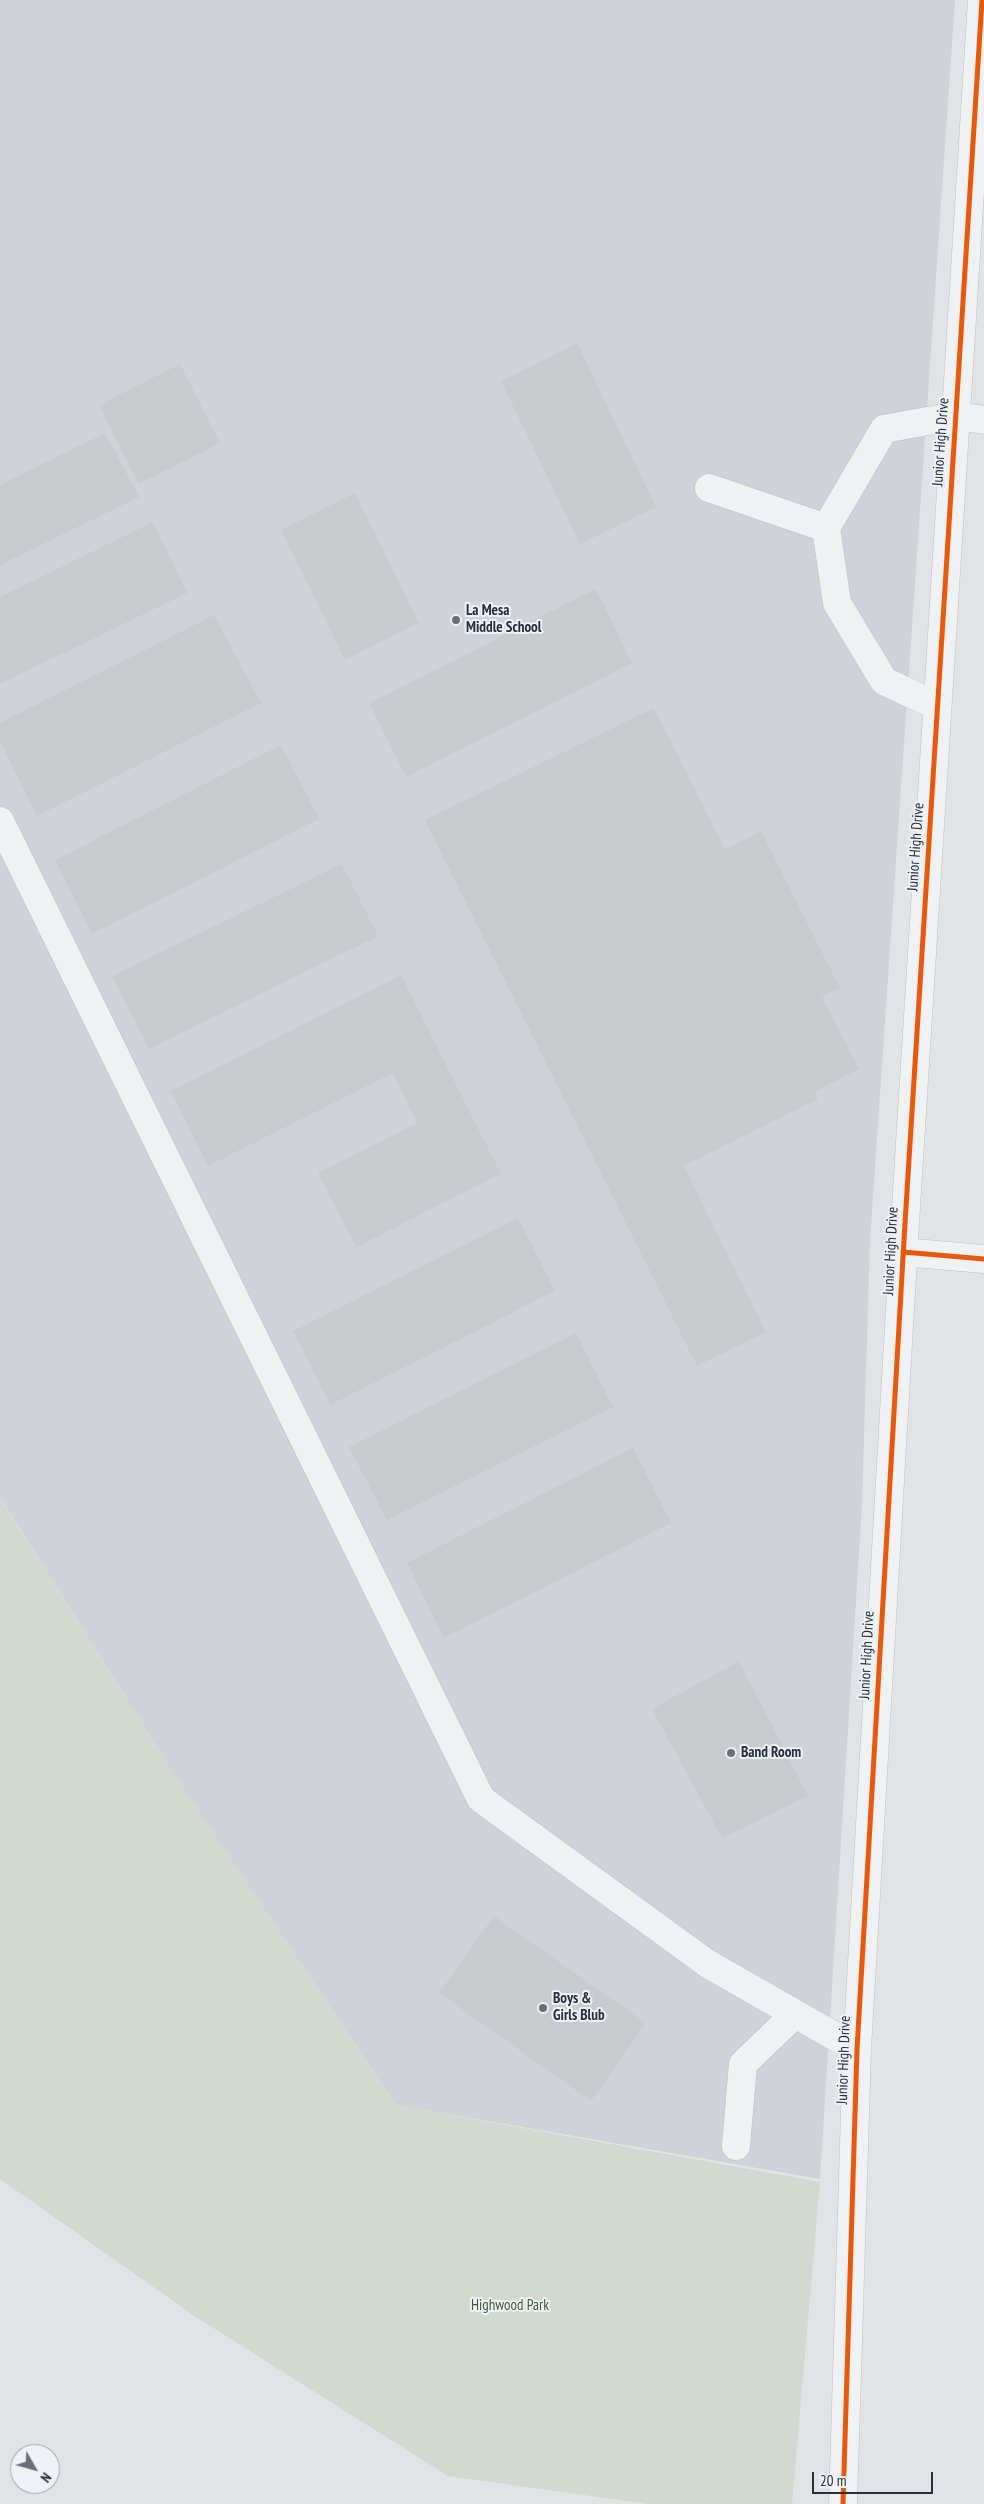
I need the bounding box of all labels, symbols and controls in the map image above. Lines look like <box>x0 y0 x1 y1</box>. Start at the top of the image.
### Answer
street label: Junior High Drive <box>929 397 953 487</box>
place label: La Mesa Middle School <box>466 602 541 637</box>
marker: La Mesa Middle School <box>450 614 462 626</box>
street label: Junior High Drive <box>904 802 928 892</box>
street label: Junior High Drive <box>880 1206 902 1296</box>
street label: Junior High Drive <box>856 1610 878 1700</box>
place label: Band Room <box>741 1744 801 1762</box>
marker: Band Room <box>725 1747 737 1759</box>
place label: Boys & Girls Blub <box>553 1990 605 2025</box>
marker: Boys & Girls Blub <box>537 2002 549 2014</box>
street label: Junior High Drive <box>833 2015 855 2105</box>
park label: Highwood Park <box>471 2297 549 2315</box>
north arrow <box>10 2444 60 2494</box>
scale bar <box>814 2462 935 2494</box>
text: N <box>37 2469 55 2486</box>
text: 20 m <box>820 2471 846 2490</box>

